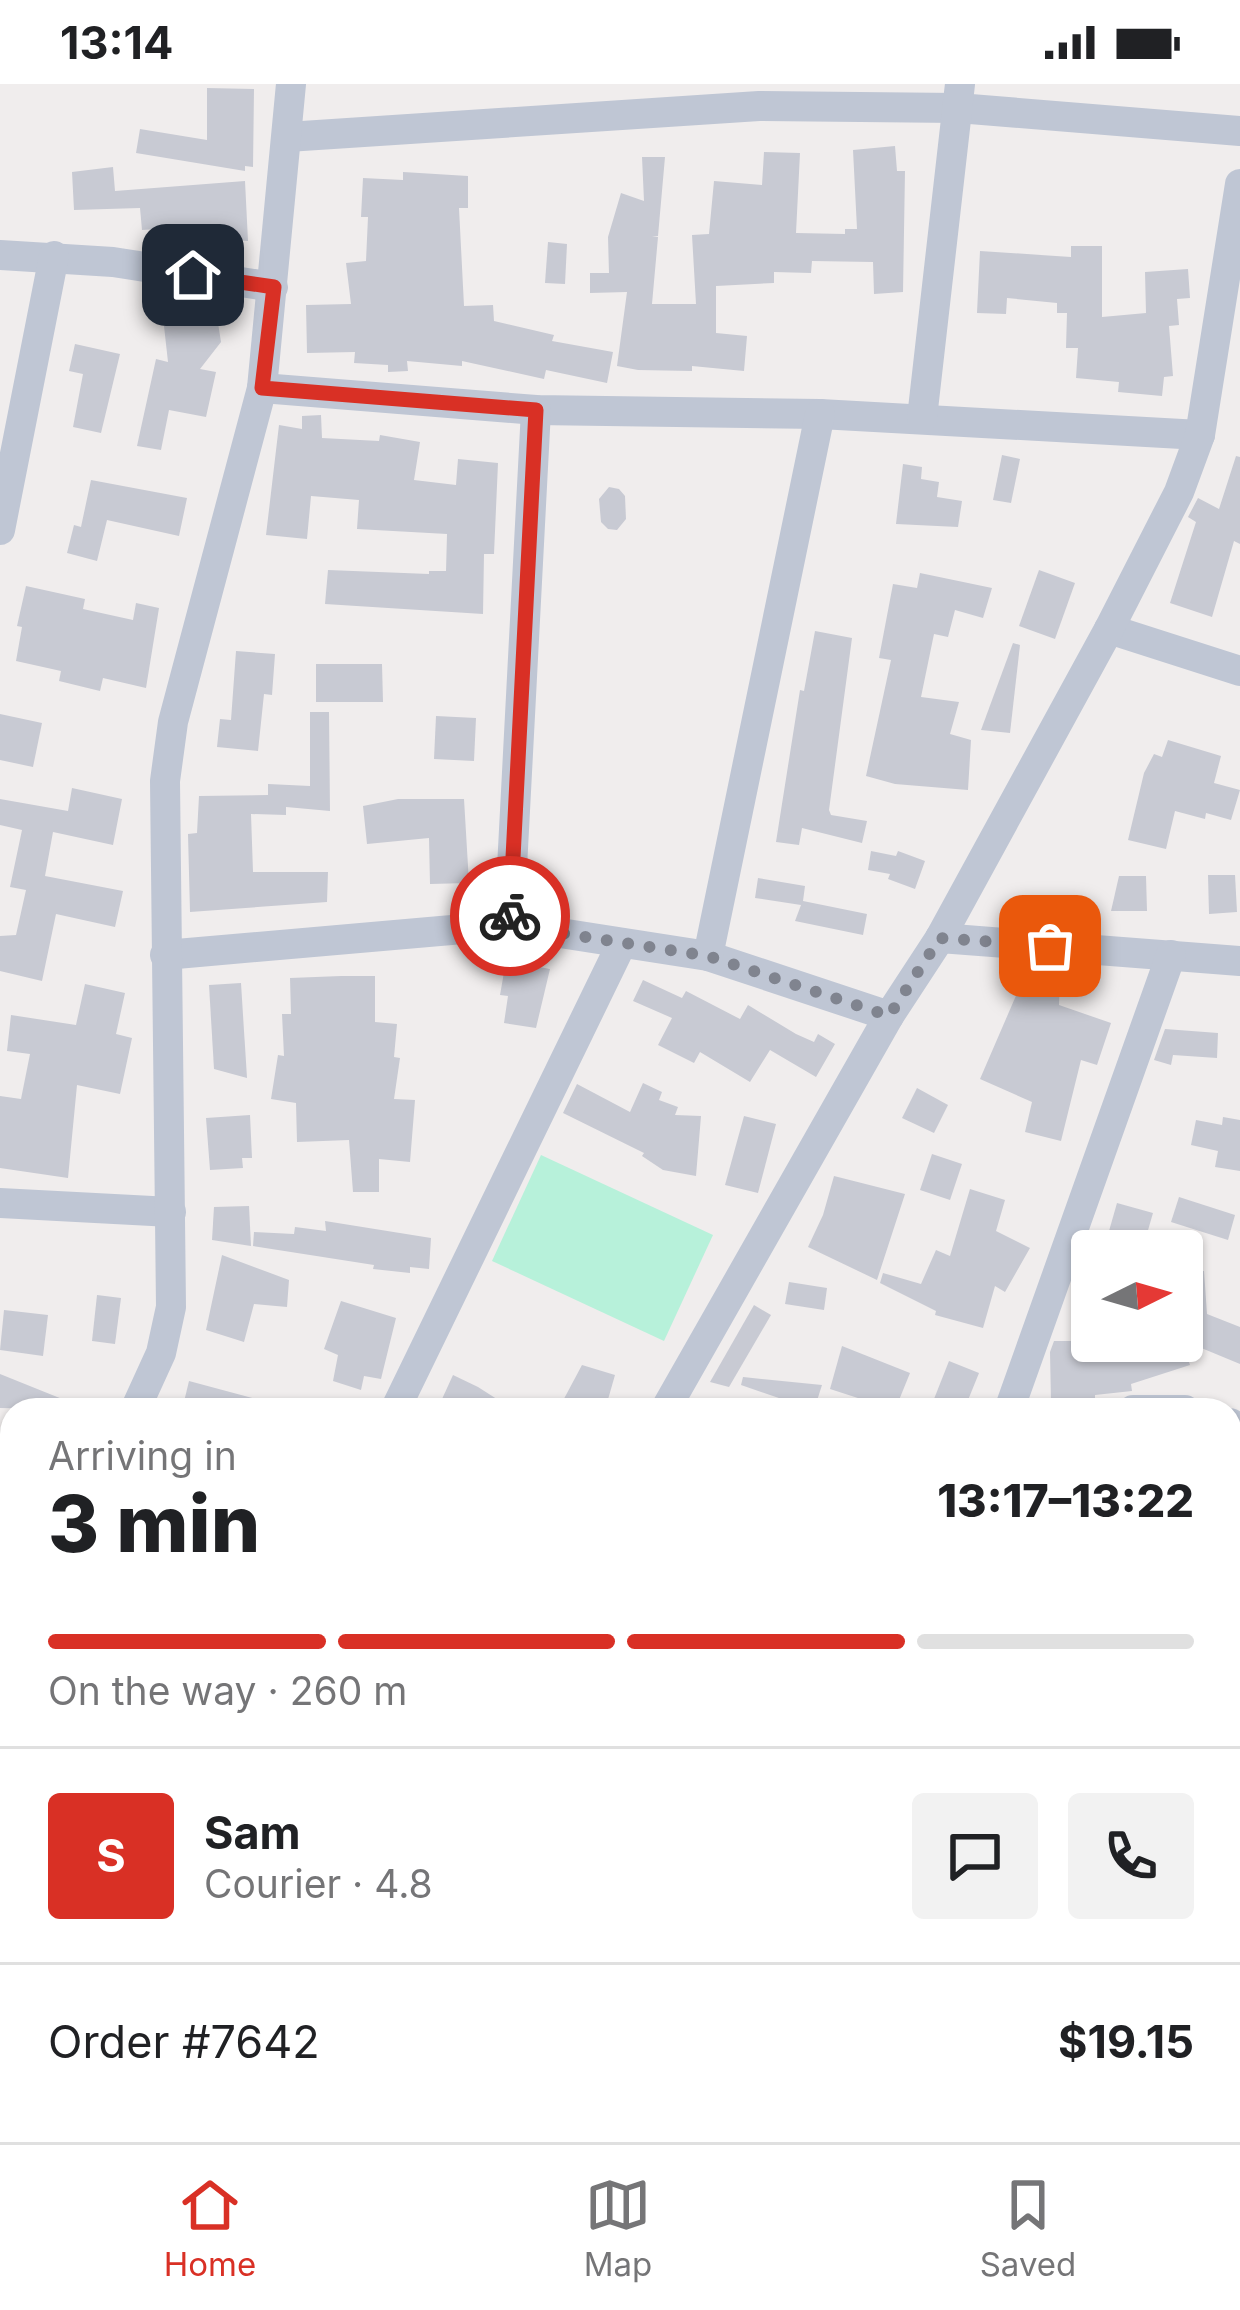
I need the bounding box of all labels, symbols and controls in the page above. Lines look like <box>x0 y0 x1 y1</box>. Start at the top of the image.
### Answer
text: 13:14 <box>60 15 173 70</box>
pin <box>142 224 244 326</box>
icon: home <box>160 242 226 308</box>
courier <box>450 856 570 976</box>
icon: bike <box>477 883 543 949</box>
pin <box>999 895 1101 997</box>
icon: bag <box>1017 913 1083 979</box>
north arrow <box>1071 1230 1203 1362</box>
map controls <box>1071 1230 1203 1362</box>
text: Arriving in <box>48 1432 237 1479</box>
text: 13:17–13:22 <box>937 1473 1194 1528</box>
text: 3 min <box>48 1476 260 1571</box>
text: On the way · 260 m <box>48 1667 407 1714</box>
button: chat <box>912 1793 1038 1919</box>
button: phone <box>1068 1793 1194 1919</box>
text: Sam <box>204 1805 301 1860</box>
text: S <box>96 1828 126 1883</box>
text: Courier · 4.8 <box>204 1860 433 1907</box>
text: Order #7642 <box>48 2014 320 2069</box>
text: $19.15 <box>1058 2014 1194 2069</box>
tab: Home <box>164 2172 256 2284</box>
tab: Map <box>584 2172 652 2284</box>
tab: Saved <box>980 2172 1076 2284</box>

